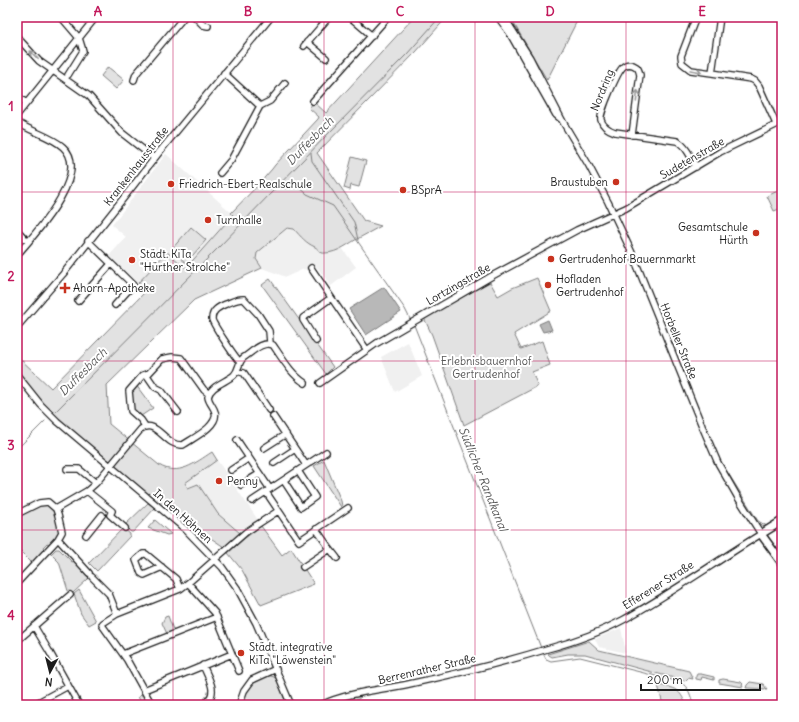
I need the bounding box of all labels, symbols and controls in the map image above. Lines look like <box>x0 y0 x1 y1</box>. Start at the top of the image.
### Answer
text: A <box>94 3 103 20</box>
text: B <box>244 3 253 20</box>
text: C <box>396 3 405 20</box>
text: D <box>545 3 555 20</box>
text: E <box>698 3 706 20</box>
one-way arrow <box>29 50 39 60</box>
street label: Nordring <box>587 67 617 113</box>
one-way arrow <box>689 67 702 75</box>
one-way arrow <box>633 90 641 103</box>
text: 1 <box>8 98 14 115</box>
water label: Duffesbach <box>283 113 337 168</box>
street label: Krankenhausstraße <box>101 123 171 208</box>
street label: Sudetenstraße <box>657 134 727 182</box>
place label: Braustuben <box>550 175 608 189</box>
place label: Friedrich-Ebert-Realschule <box>179 177 312 191</box>
marker: Braustuben <box>611 177 621 187</box>
marker: Friedrich-Ebert-Realschule <box>166 179 176 189</box>
place label: BSprA <box>411 183 442 197</box>
marker: BSprA <box>398 185 408 195</box>
place label: Turnhalle <box>216 213 262 227</box>
marker: Turnhalle <box>203 215 213 225</box>
place label: Gesamtschule Hürth <box>678 220 748 247</box>
marker: Gesamtschule Hürth <box>751 228 761 238</box>
place label: Städt. KiTa "Hürther Strolche" <box>140 247 230 274</box>
place label: Gertrudenhof Bauernmarkt <box>559 252 696 266</box>
marker: Gertrudenhof Bauernmarkt <box>546 254 556 264</box>
marker: Städt. KiTa "Hürther Strolche" <box>127 255 137 265</box>
street label: Lortzingstraße <box>423 260 493 308</box>
text: 2 <box>7 268 15 285</box>
place label: Hofladen Gertrudenhof <box>556 272 624 299</box>
marker: Hofladen Gertrudenhof <box>543 280 553 290</box>
place label: Ahorn-Apotheke <box>73 281 155 295</box>
marker: Ahorn-Apotheke <box>60 283 70 293</box>
street label: Horbeller Straße <box>657 301 701 381</box>
water label: Duffesbach <box>56 344 110 399</box>
park label: Erlebnisbauernhof Gertrudenhof <box>441 354 532 381</box>
water label: Südlicher Randkanal <box>456 424 512 535</box>
text: 3 <box>7 437 15 454</box>
place label: Penny <box>227 474 258 488</box>
marker: Penny <box>214 476 224 486</box>
street label: In den Höhnen <box>151 486 215 546</box>
street label: Efferener Straße <box>620 558 696 612</box>
text: 4 <box>7 607 15 624</box>
place label: Städt. integrative KiTa "Löwenstein" <box>249 640 336 667</box>
marker: Städt. integrative KiTa "Löwenstein" <box>236 648 246 658</box>
street label: Berrenrather Straße <box>377 651 477 687</box>
north arrow <box>30 652 70 692</box>
scale bar <box>641 666 760 692</box>
text: 200 m <box>647 672 683 687</box>
text: N <box>44 675 53 689</box>

